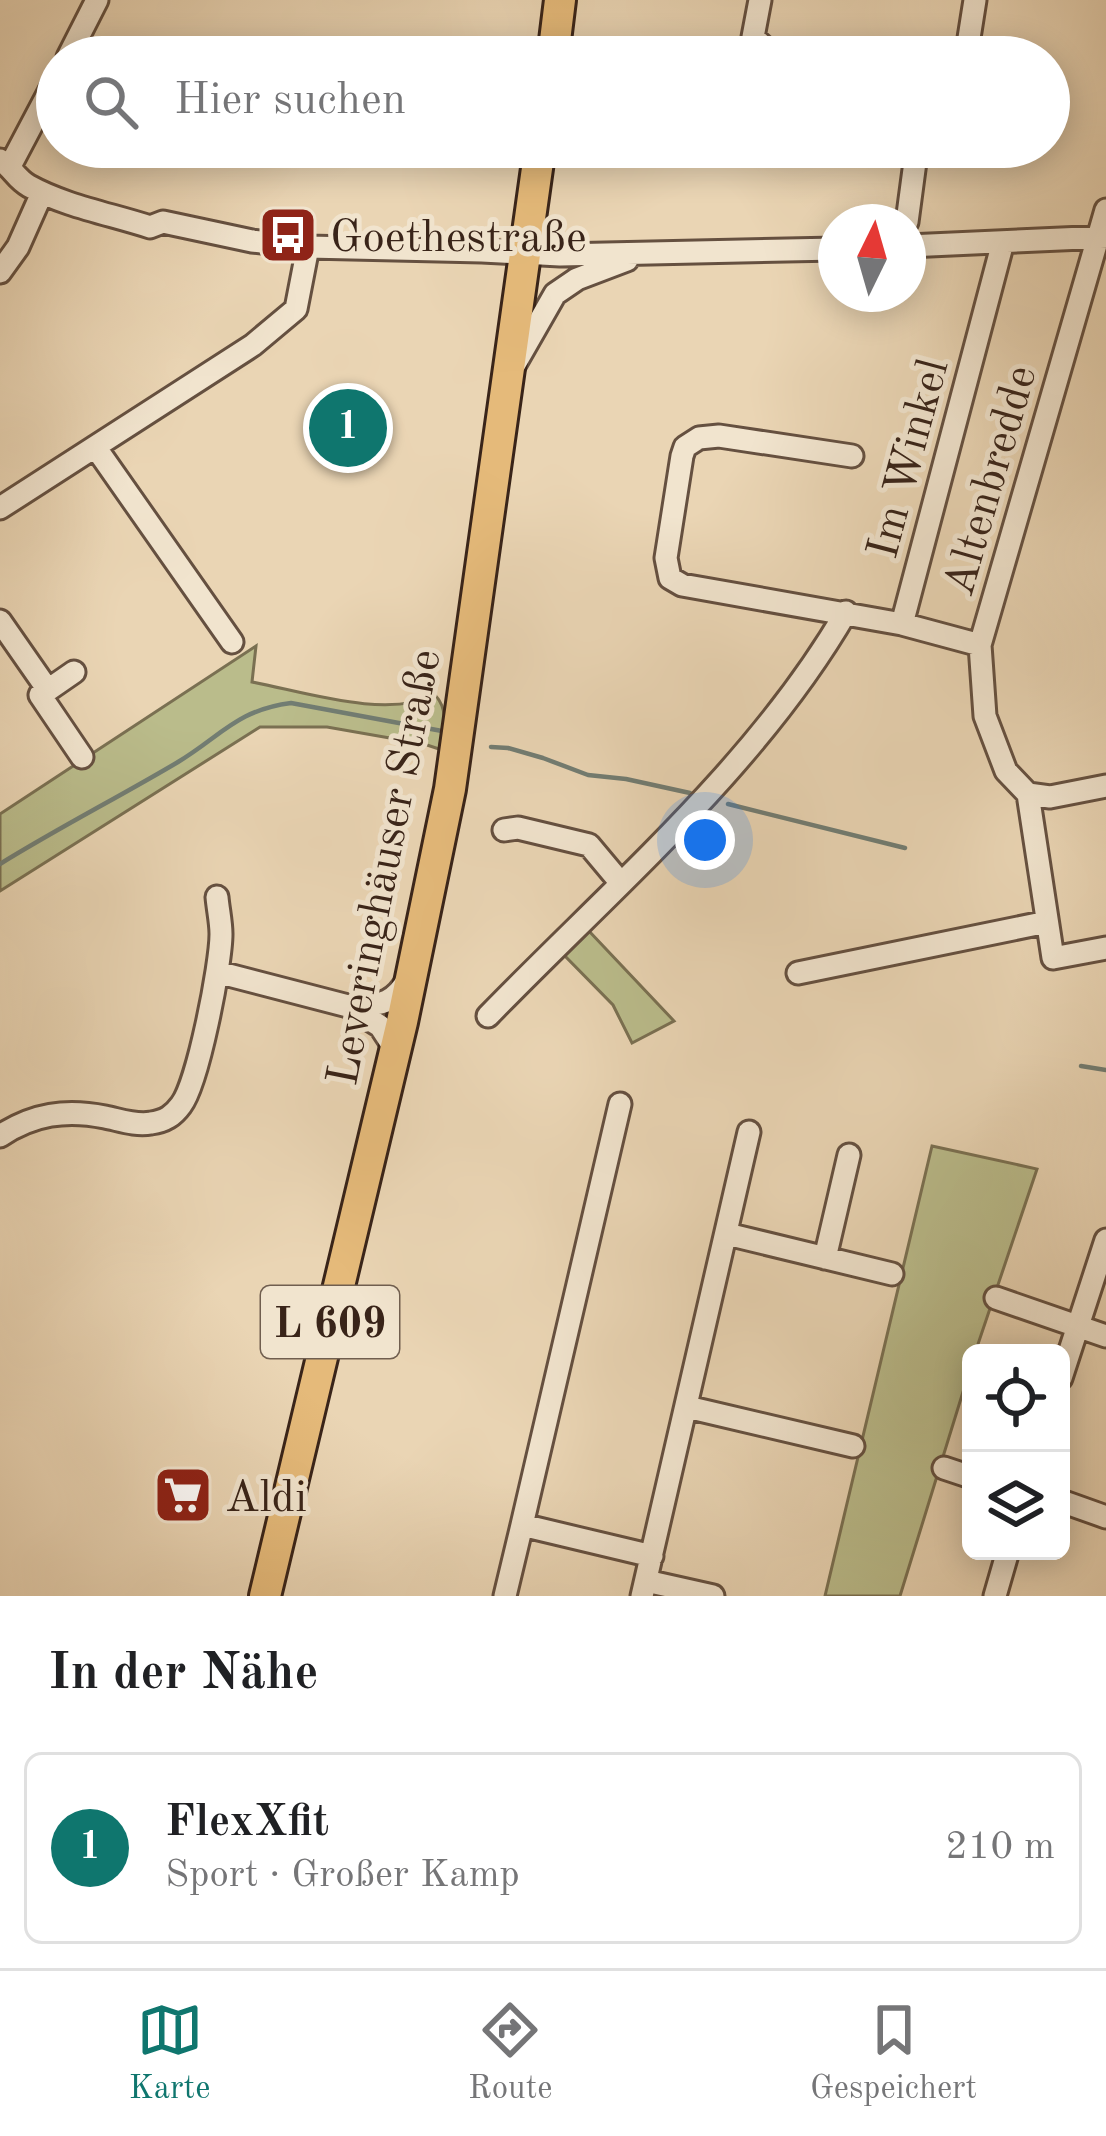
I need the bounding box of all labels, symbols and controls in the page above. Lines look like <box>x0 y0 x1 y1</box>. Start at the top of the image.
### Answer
search box <box>36 36 1070 168</box>
icon: search <box>78 69 144 135</box>
text: Hier suchen <box>174 79 406 124</box>
bus stop icon: Goethestraße <box>257 204 319 266</box>
north arrow <box>818 204 926 312</box>
place label: Goethestraße <box>330 217 587 262</box>
street label: Im Winkel <box>862 354 959 564</box>
street label: Altenbredde <box>938 361 1047 601</box>
pin: 1 <box>309 383 387 473</box>
street label: Leveringhäuser Straße <box>322 646 451 1090</box>
your location <box>675 810 735 870</box>
road number: L 609 <box>261 1286 399 1358</box>
map controls <box>962 1344 1070 1560</box>
button: locate <box>962 1344 1070 1452</box>
button: layers <box>962 1452 1070 1560</box>
supermarket icon: Aldi <box>152 1464 214 1526</box>
place label: Aldi <box>225 1477 307 1522</box>
text: In der Nähe <box>48 1649 319 1700</box>
text: FlexXfit <box>165 1801 329 1846</box>
text: 1 <box>79 1828 101 1867</box>
text: 210 m <box>945 1828 1055 1867</box>
text: Sport · Großer Kamp <box>165 1856 520 1895</box>
tab: Karte <box>129 1997 210 2110</box>
tab: Route <box>468 1997 552 2110</box>
tab: Gespeichert <box>810 1997 977 2110</box>

